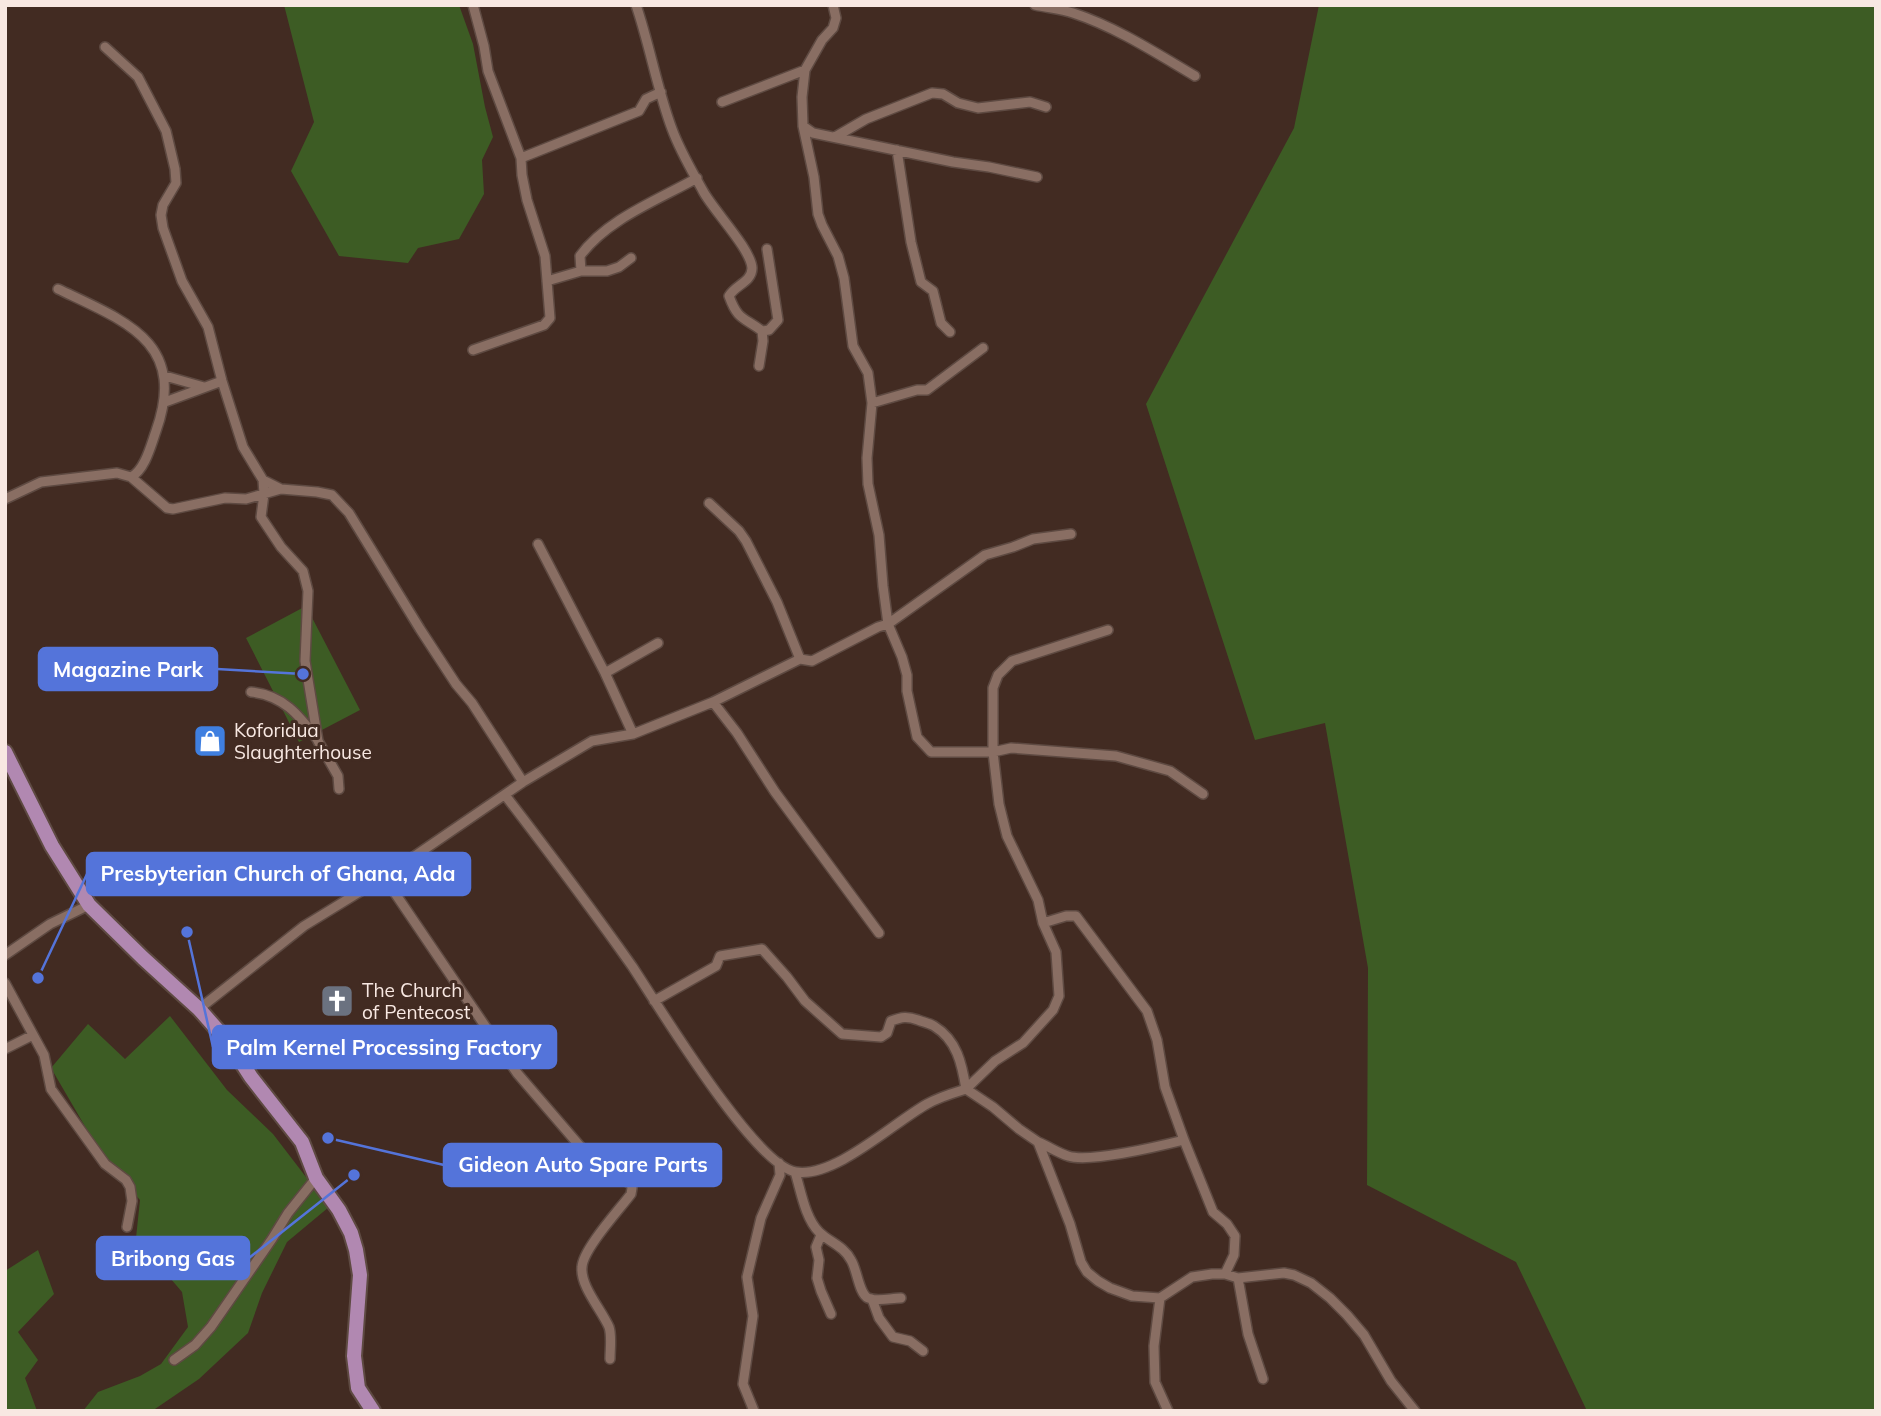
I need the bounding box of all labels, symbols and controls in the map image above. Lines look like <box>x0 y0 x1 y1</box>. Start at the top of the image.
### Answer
callout: Magazine Park <box>39 648 217 690</box>
text: Magazine Park <box>53 656 203 682</box>
place label: Koforidua Slaughterhouse <box>234 718 372 764</box>
shop icon: Koforidua Slaughterhouse <box>191 722 229 760</box>
callout: Presbyterian Church of Ghana, Ada <box>87 853 470 895</box>
text: Presbyterian Church of Ghana, Ada <box>101 860 455 886</box>
place label: The Church of Pentecost <box>362 978 471 1024</box>
church icon: The Church of Pentecost <box>318 982 356 1020</box>
callout: Palm Kernel Processing Factory <box>213 1026 556 1068</box>
text: Palm Kernel Processing Factory <box>226 1034 542 1060</box>
callout: Gideon Auto Spare Parts <box>444 1144 721 1186</box>
text: Gideon Auto Spare Parts <box>458 1151 708 1177</box>
callout: Bribong Gas <box>97 1237 249 1279</box>
text: Bribong Gas <box>111 1245 235 1271</box>

